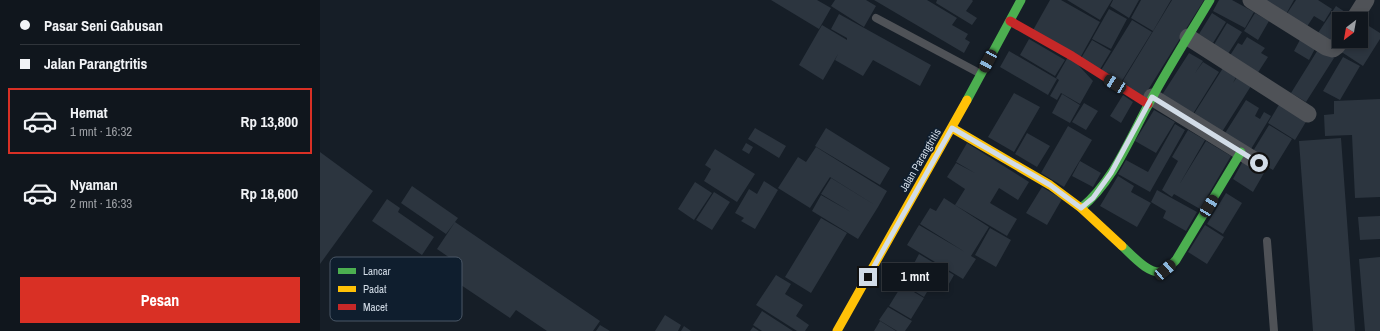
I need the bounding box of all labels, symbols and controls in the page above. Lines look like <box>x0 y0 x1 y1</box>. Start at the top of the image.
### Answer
north arrow <box>1332 12 1368 48</box>
map controls <box>1332 12 1368 48</box>
text: Pasar Seni Gabusan <box>44 15 163 36</box>
car <box>977 48 999 74</box>
text: Jalan Parangtritis <box>44 53 147 74</box>
car <box>1102 73 1128 95</box>
text: Hemat <box>70 102 108 123</box>
icon: car <box>22 103 58 139</box>
text: Rp 13,800 <box>241 111 298 132</box>
text: 1 mnt · 16:32 <box>70 123 132 140</box>
street label: Jalan Parangtritis <box>896 125 944 194</box>
route start <box>1250 154 1268 172</box>
text: Nyaman <box>70 174 118 195</box>
icon: car <box>22 175 58 211</box>
text: Rp 18,600 <box>241 183 298 204</box>
car <box>1198 193 1220 219</box>
text: 2 mnt · 16:33 <box>70 195 132 212</box>
legend <box>330 257 462 321</box>
car <box>1152 258 1178 282</box>
callout: 1 mnt <box>882 263 948 291</box>
text: Lancar <box>363 264 391 278</box>
route end <box>859 268 877 286</box>
text: 1 mnt <box>901 268 929 285</box>
button: Pesan <box>20 277 300 323</box>
text: Padat <box>363 282 387 296</box>
text: Macet <box>363 300 388 314</box>

